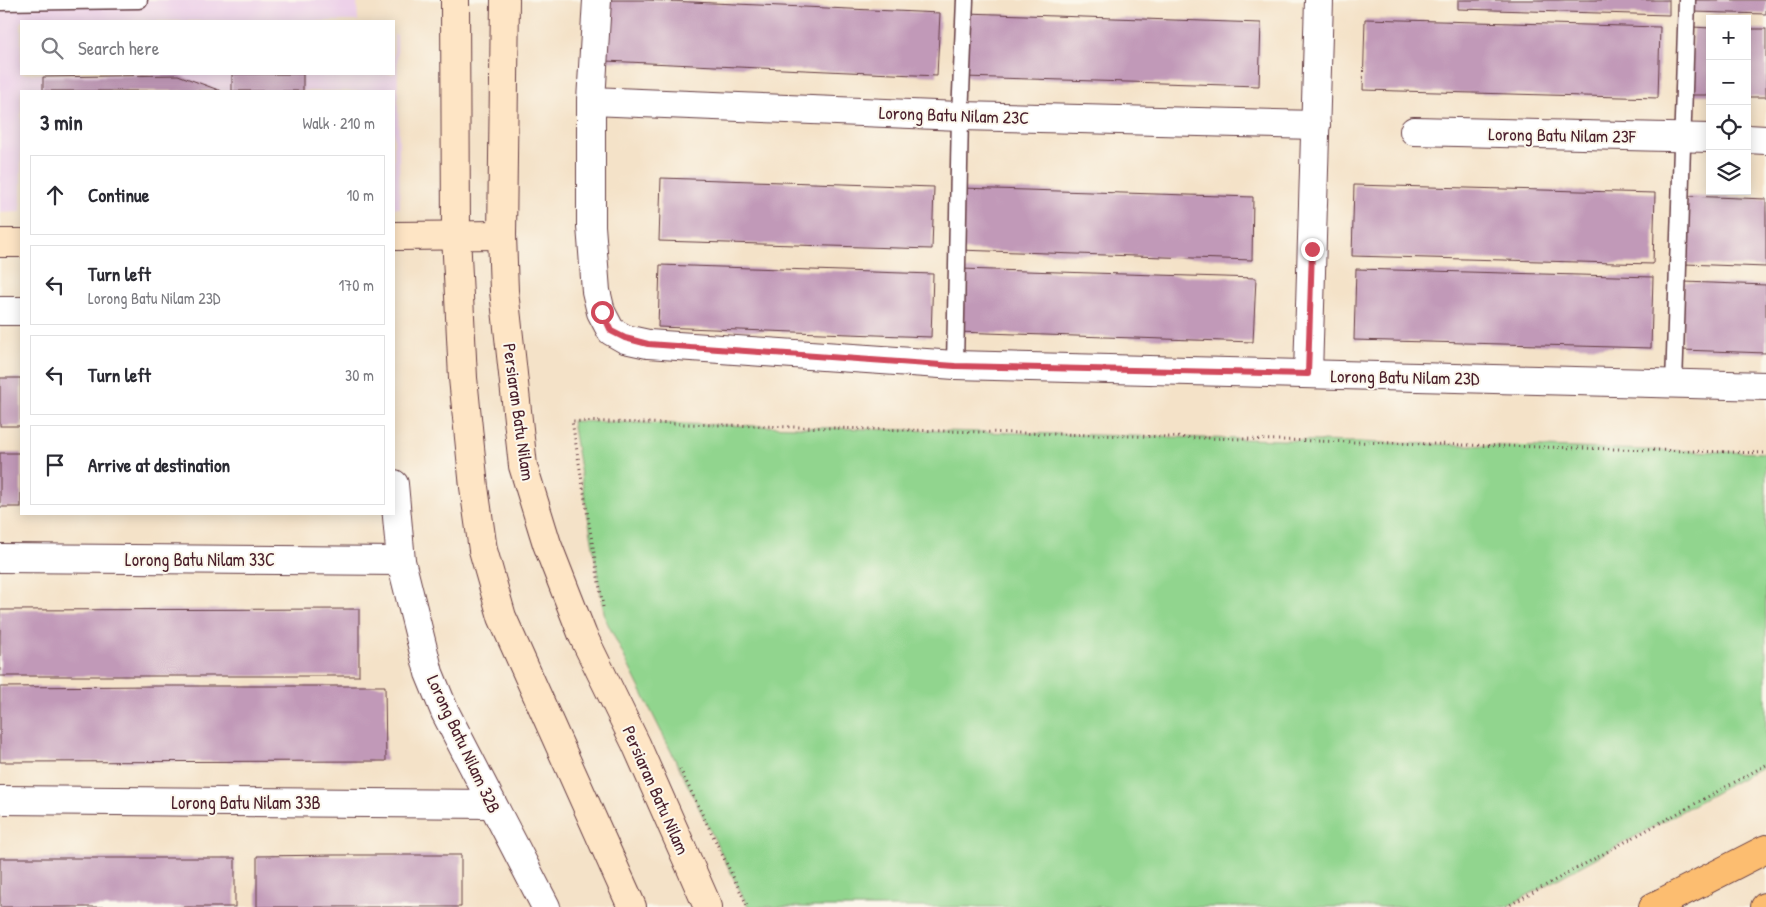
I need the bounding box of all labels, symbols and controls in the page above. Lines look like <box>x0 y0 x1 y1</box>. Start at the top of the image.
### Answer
map controls <box>1706 15 1751 195</box>
button: + <box>1706 15 1751 60</box>
search box <box>20 20 395 75</box>
icon: search <box>38 34 66 62</box>
text: Search here <box>78 35 159 61</box>
button: − <box>1706 60 1751 105</box>
street label: Lorong Batu Nilam 23C <box>878 100 1030 130</box>
button: locate <box>1706 105 1751 150</box>
text: 3 min <box>40 108 83 137</box>
text: Walk · 210 m <box>302 112 375 134</box>
street label: Lorong Batu Nilam 23F <box>1488 121 1637 149</box>
button: layers <box>1706 150 1751 195</box>
icon: ahead <box>41 181 69 209</box>
text: Continue <box>88 182 149 208</box>
text: 10 m <box>346 184 374 206</box>
route end <box>1301 238 1324 261</box>
text: Turn left <box>88 261 151 287</box>
icon: left <box>41 271 69 299</box>
text: 170 m <box>339 274 374 296</box>
text: Lorong Batu Nilam 23D <box>88 287 220 309</box>
route start <box>591 301 614 324</box>
street label: Persiaran Batu Nilam <box>497 342 541 482</box>
icon: left <box>41 361 69 389</box>
text: Turn left <box>88 362 151 388</box>
street label: Lorong Batu Nilam 23D <box>1330 363 1480 391</box>
text: 30 m <box>345 364 374 386</box>
icon: arrive <box>41 451 69 479</box>
text: Arrive at destination <box>88 452 230 478</box>
street label: Lorong Batu Nilam 33C <box>125 547 275 572</box>
street label: Lorong Batu Nilam 32B <box>421 671 507 817</box>
street label: Persiaran Batu Nilam <box>616 722 696 858</box>
street label: Lorong Batu Nilam 33B <box>171 790 321 815</box>

